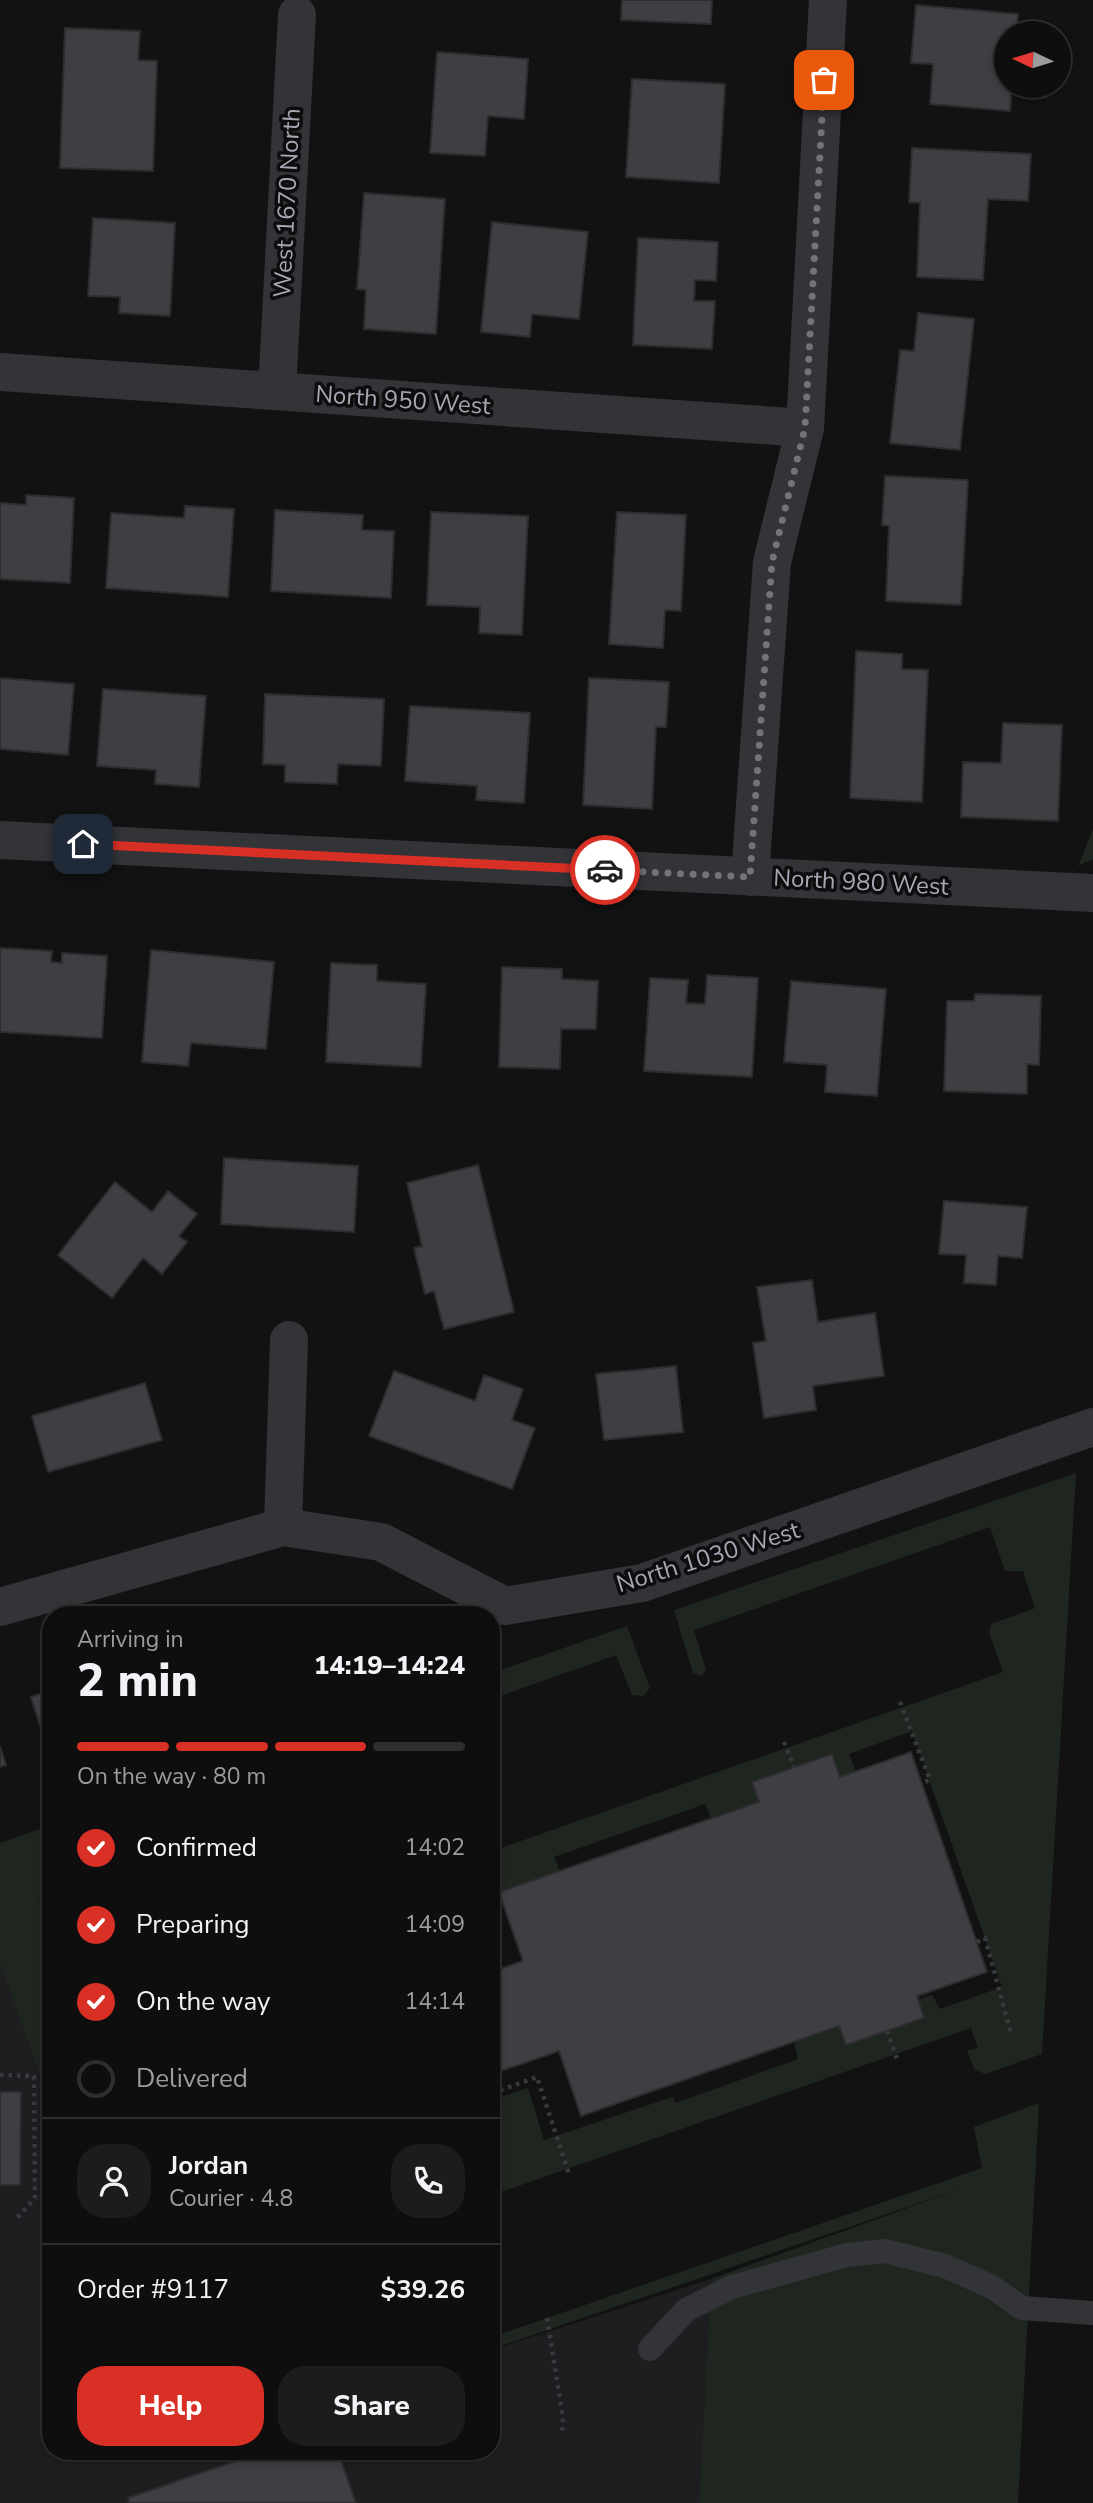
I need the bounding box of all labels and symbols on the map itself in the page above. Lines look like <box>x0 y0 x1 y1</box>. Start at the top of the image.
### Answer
north arrow <box>994 21 1071 98</box>
pin <box>794 50 854 110</box>
street label: West 1670 North <box>266 107 308 299</box>
street label: North 950 West <box>314 378 492 422</box>
pin <box>53 814 113 874</box>
courier <box>570 835 640 905</box>
street label: North 980 West <box>773 861 950 903</box>
street label: North 1030 West <box>613 1514 804 1600</box>

